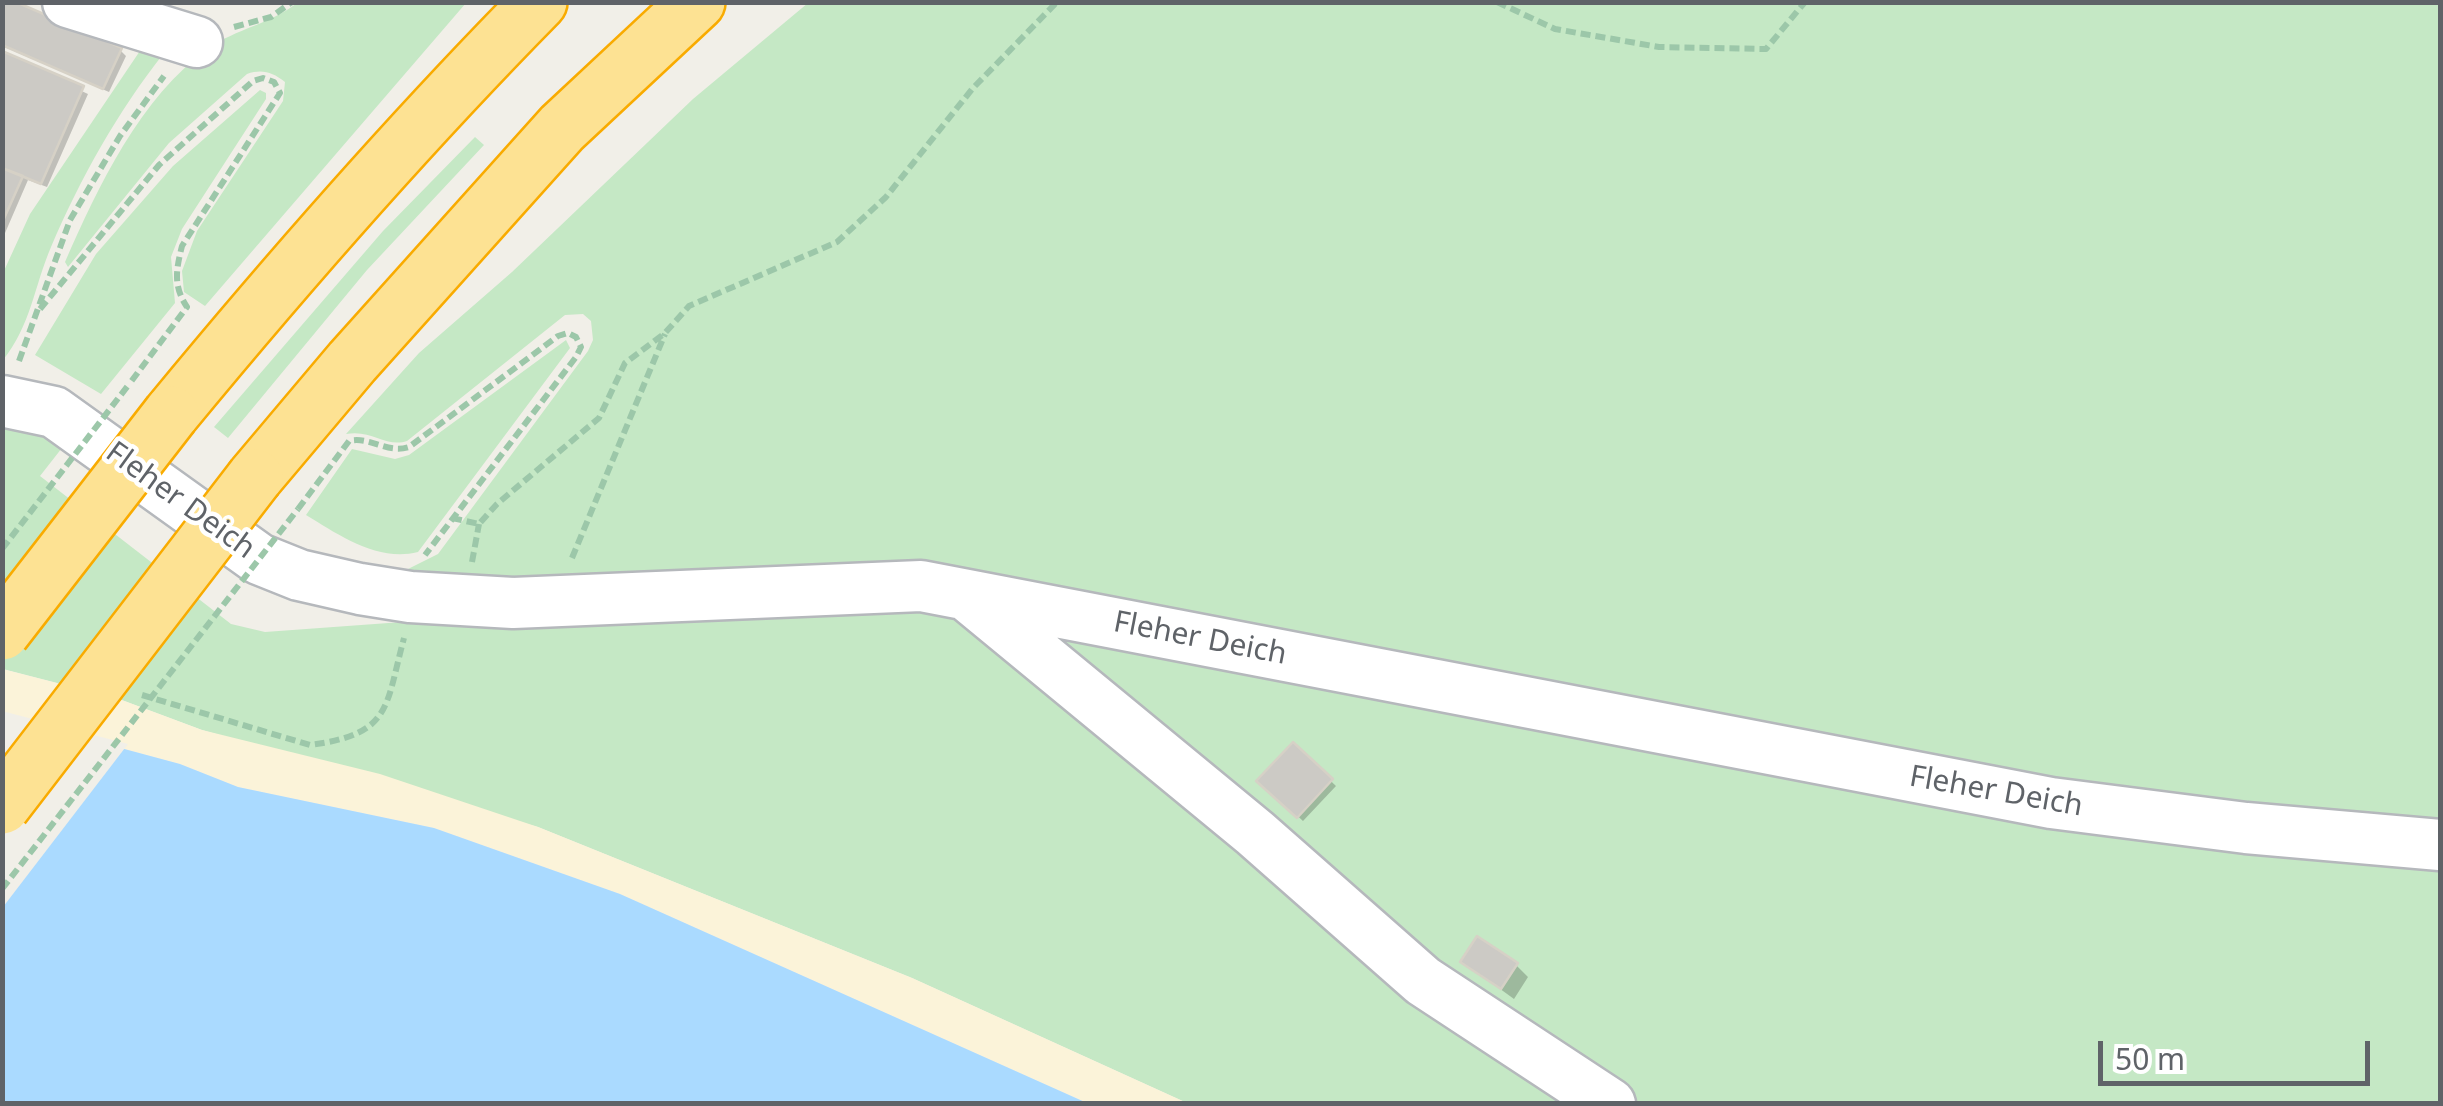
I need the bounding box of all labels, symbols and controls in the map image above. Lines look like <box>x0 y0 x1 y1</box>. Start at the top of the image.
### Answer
street label: Fleher Deich <box>98 435 262 567</box>
street label: Fleher Deich <box>1110 605 1290 673</box>
street label: Fleher Deich <box>1907 759 2085 825</box>
scale bar <box>2103 1021 2376 1083</box>
text: 50 m <box>2115 1038 2185 1079</box>

